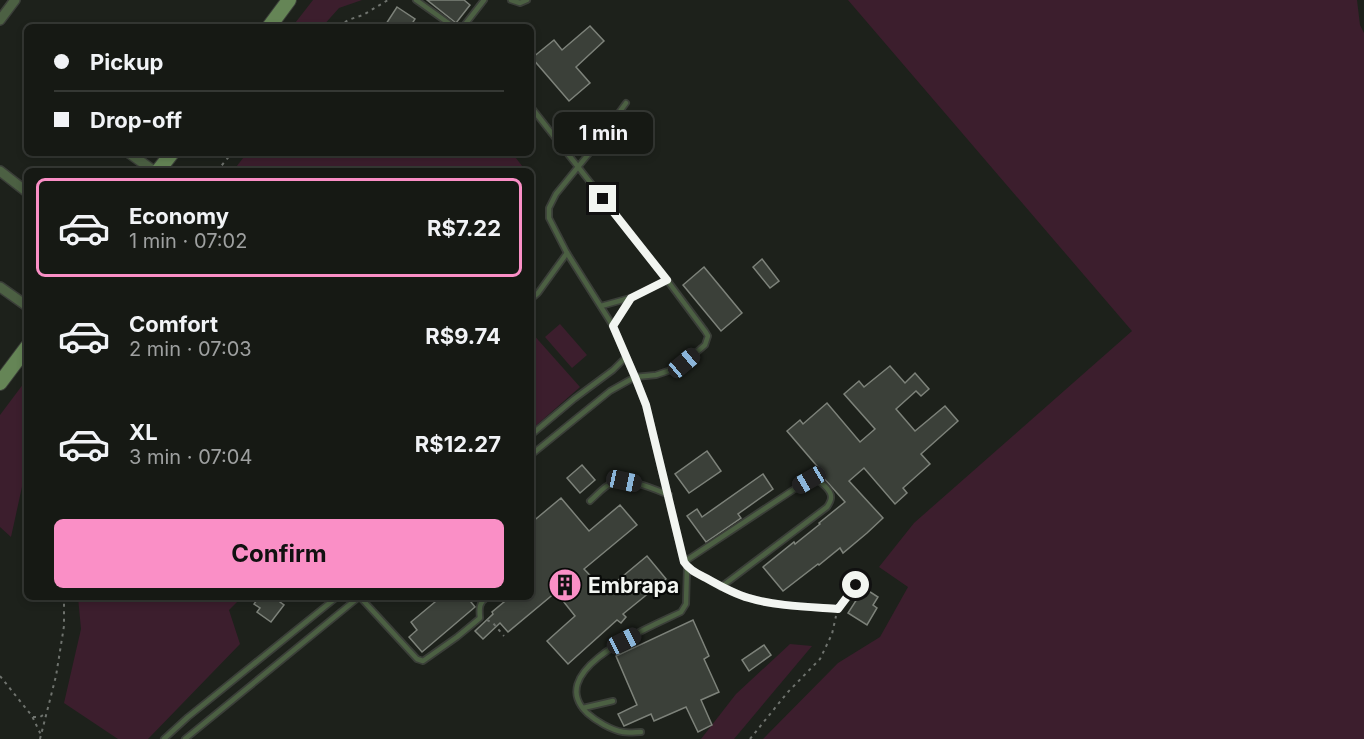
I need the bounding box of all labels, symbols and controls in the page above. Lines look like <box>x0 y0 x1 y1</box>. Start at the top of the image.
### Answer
text: Pickup <box>90 49 164 75</box>
text: Drop-off <box>90 107 182 133</box>
callout: 1 min <box>554 112 652 154</box>
text: 1 min <box>579 121 628 145</box>
route end <box>589 185 616 212</box>
icon: car <box>57 201 111 255</box>
text: Economy <box>129 203 229 229</box>
text: R$7.22 <box>427 215 501 241</box>
text: 1 min · 07:02 <box>129 229 247 253</box>
icon: car <box>57 309 111 363</box>
text: Comfort <box>129 311 218 337</box>
text: R$9.74 <box>425 323 501 349</box>
text: 2 min · 07:03 <box>129 337 252 361</box>
car <box>664 345 704 381</box>
icon: car <box>57 417 111 471</box>
text: XL <box>129 419 158 445</box>
text: R$12.27 <box>415 431 501 457</box>
text: 3 min · 07:04 <box>129 445 252 469</box>
car <box>789 463 829 497</box>
car <box>605 468 643 494</box>
button: Confirm <box>54 519 504 588</box>
building icon: Embrapa <box>547 567 583 603</box>
route start <box>842 571 869 598</box>
place label: Embrapa <box>588 573 679 598</box>
car <box>604 625 644 657</box>

